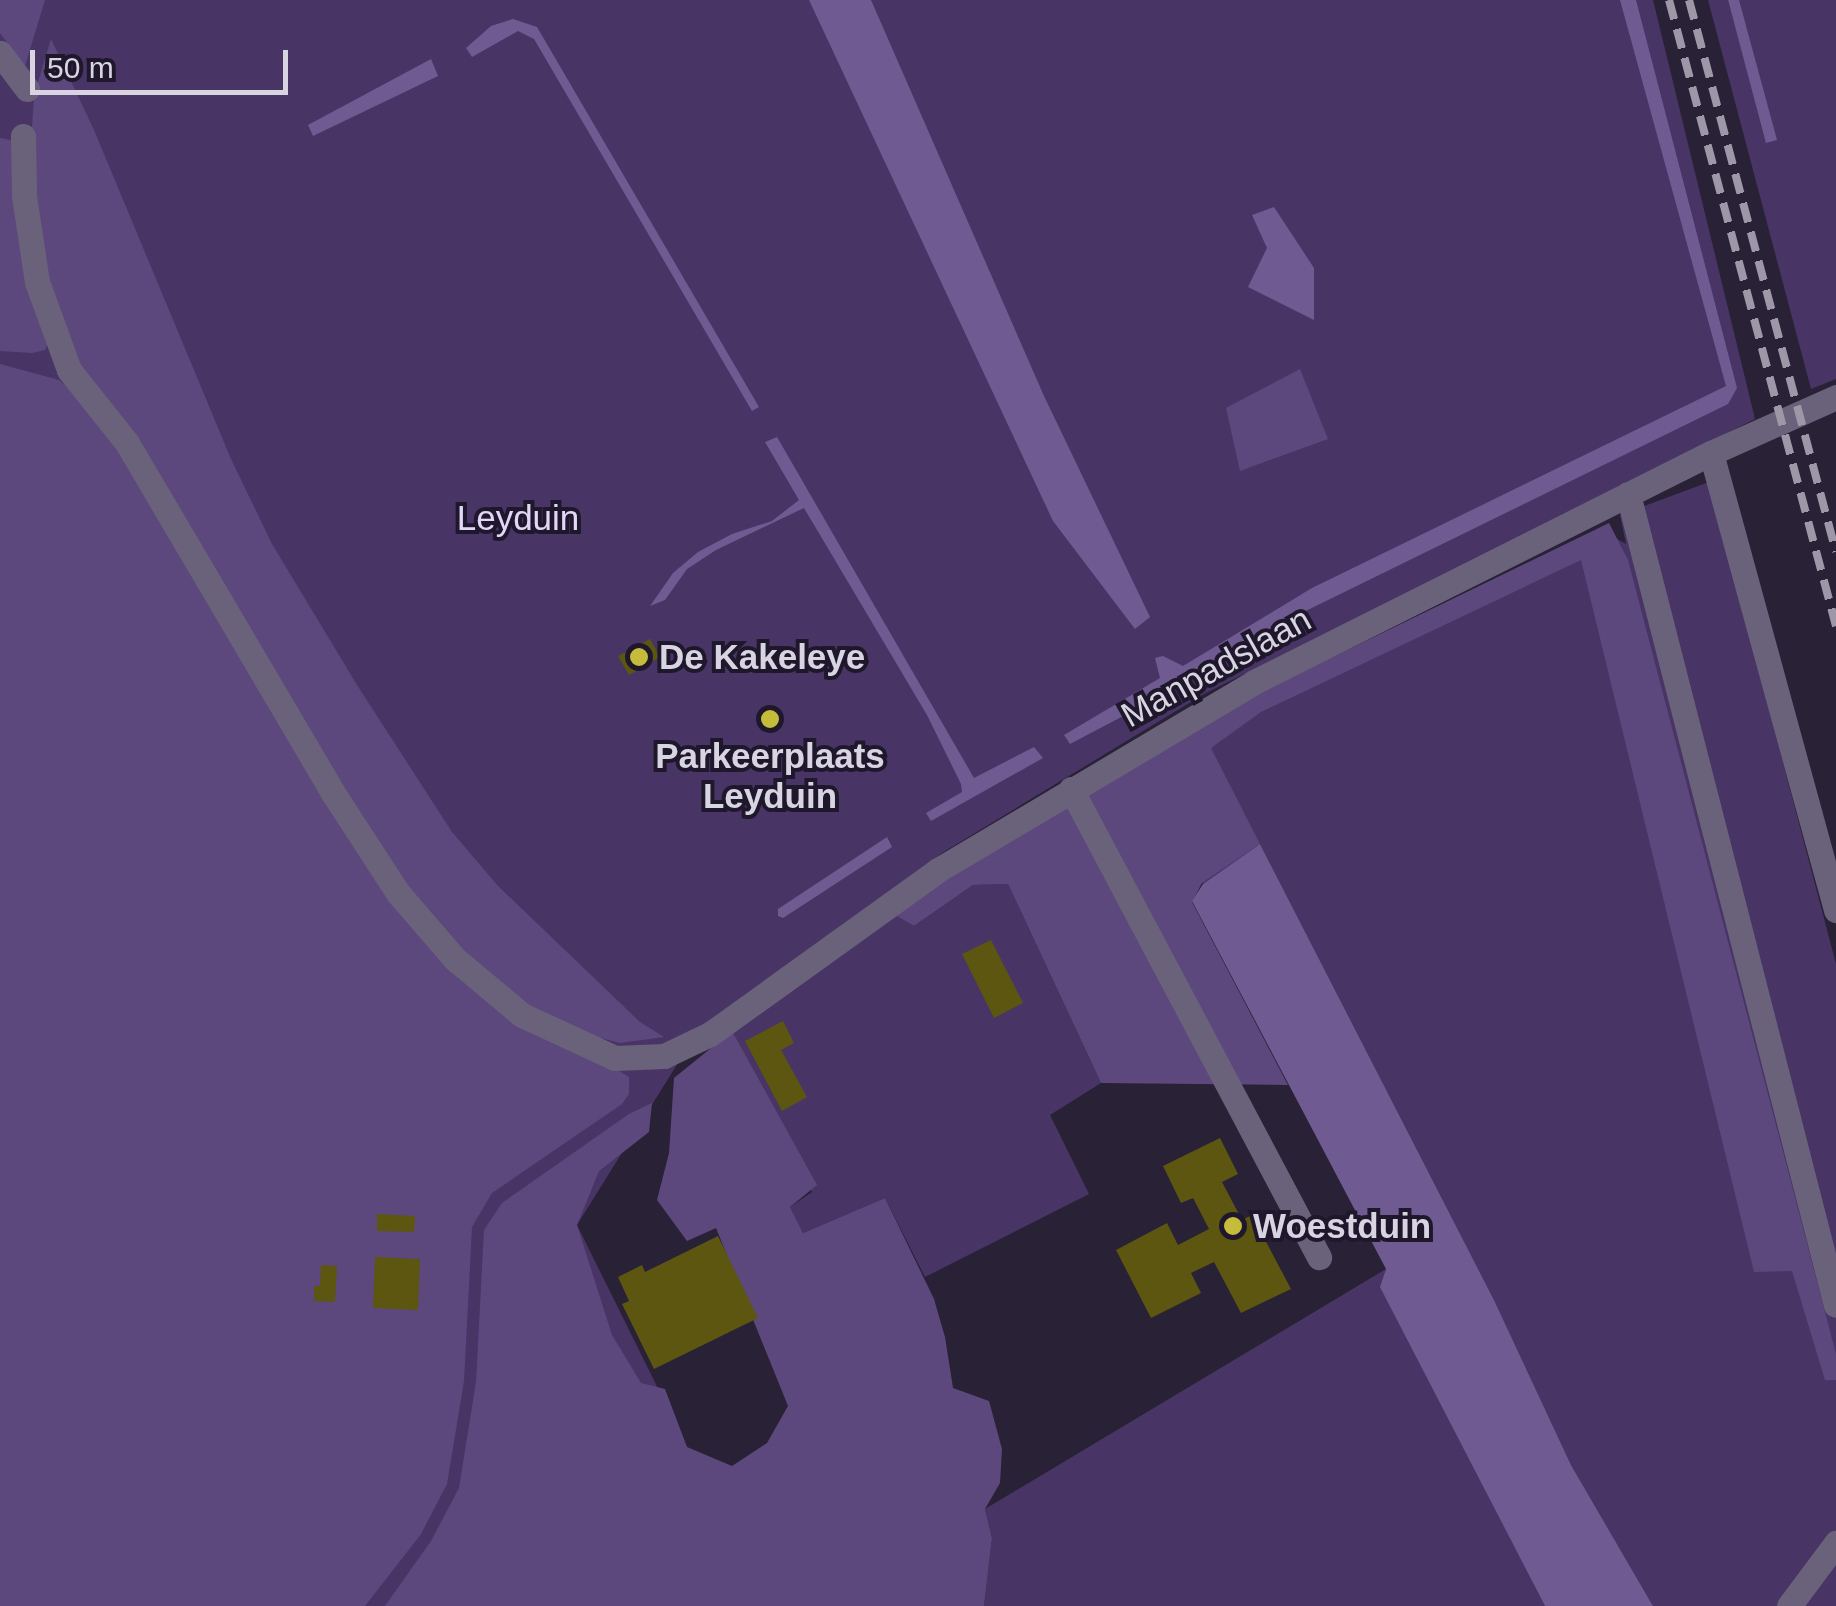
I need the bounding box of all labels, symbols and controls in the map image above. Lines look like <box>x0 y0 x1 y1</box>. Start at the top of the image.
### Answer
scale bar <box>35 30 292 92</box>
text: 50 m <box>47 51 114 84</box>
park label: Leyduin <box>457 497 579 539</box>
street label: Manpadslaan <box>1114 598 1318 736</box>
place label: De Kakeleye <box>659 636 865 678</box>
marker: De Kakeleye <box>628 646 650 668</box>
marker: Parkeerplaats Leyduin <box>759 708 781 730</box>
place label: Parkeerplaats Leyduin <box>655 735 885 817</box>
place label: Woestduin <box>1253 1205 1431 1247</box>
marker: Woestduin <box>1222 1215 1244 1237</box>

